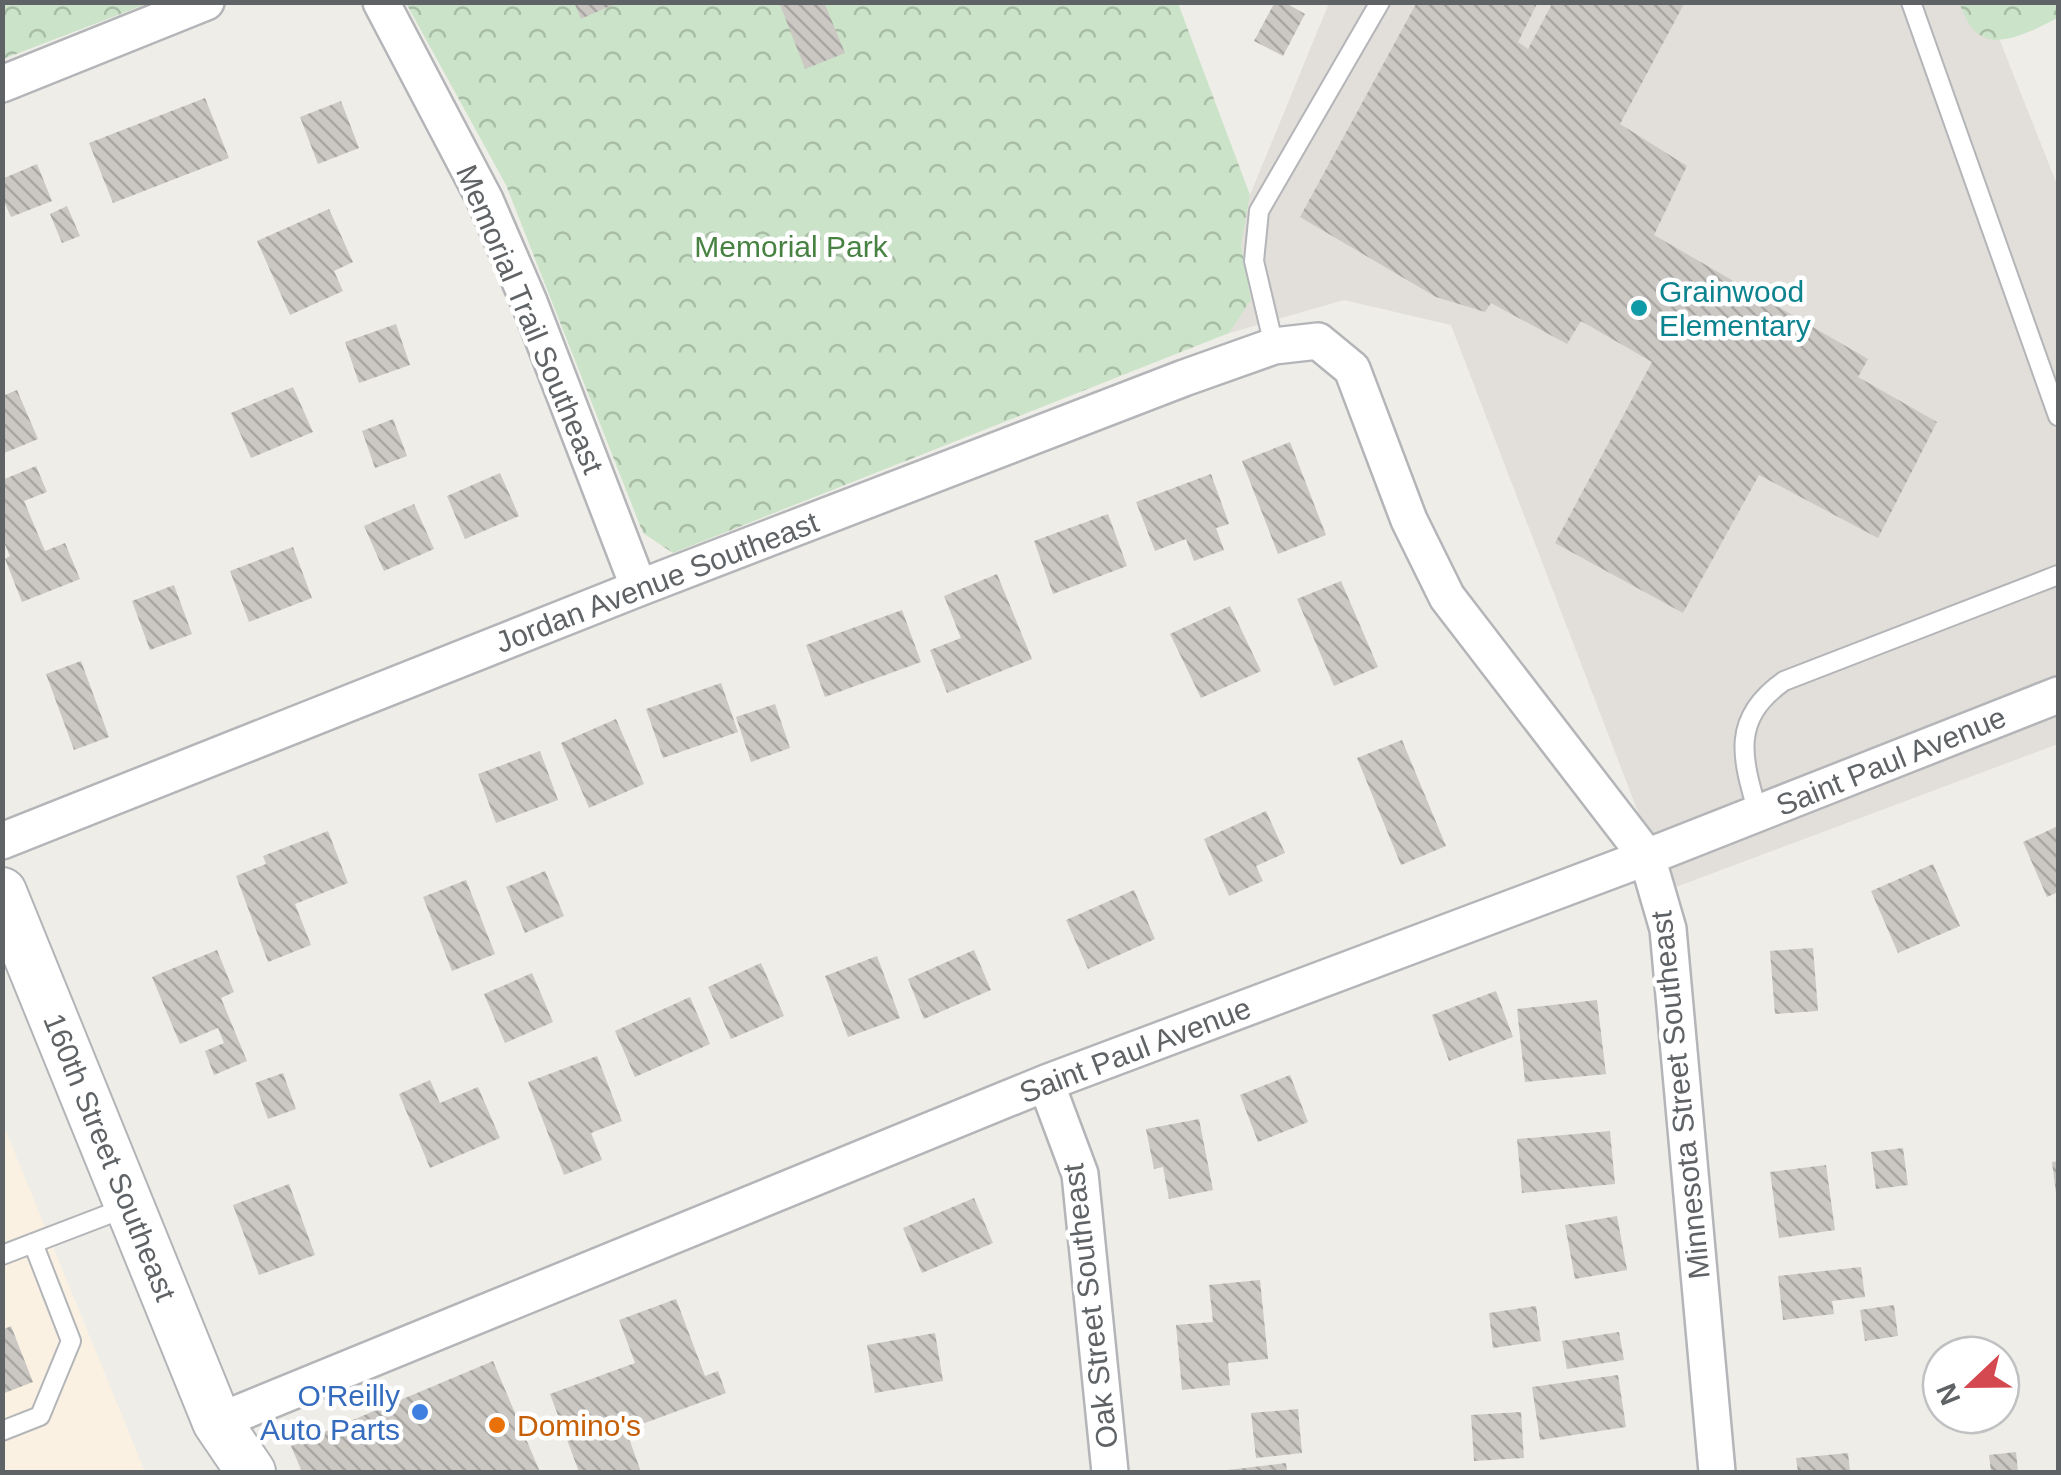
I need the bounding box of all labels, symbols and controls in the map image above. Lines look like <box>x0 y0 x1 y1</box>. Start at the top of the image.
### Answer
street label: Memorial Trail Southeast <box>450 160 610 479</box>
park label: Memorial Park <box>694 230 889 263</box>
place label: Grainwood Elementary <box>1659 275 1811 342</box>
marker: Grainwood Elementary <box>1628 297 1650 319</box>
street label: Jordan Avenue Southeast <box>491 505 824 659</box>
street label: Saint Paul Avenue <box>1771 700 2011 822</box>
street label: Minnesota Street Southeast <box>1644 909 1716 1281</box>
street label: Saint Paul Avenue <box>1015 991 1255 1109</box>
street label: 160th Street Southeast <box>37 1009 183 1306</box>
street label: Oak Street Southeast <box>1056 1161 1124 1450</box>
north arrow <box>1921 1335 2021 1435</box>
place label: O'Reilly Auto Parts <box>260 1379 400 1446</box>
text: N <box>1930 1379 1966 1409</box>
marker: O'Reilly Auto Parts <box>409 1401 431 1423</box>
place label: Domino's <box>517 1409 641 1442</box>
marker: Domino's <box>486 1414 508 1436</box>

